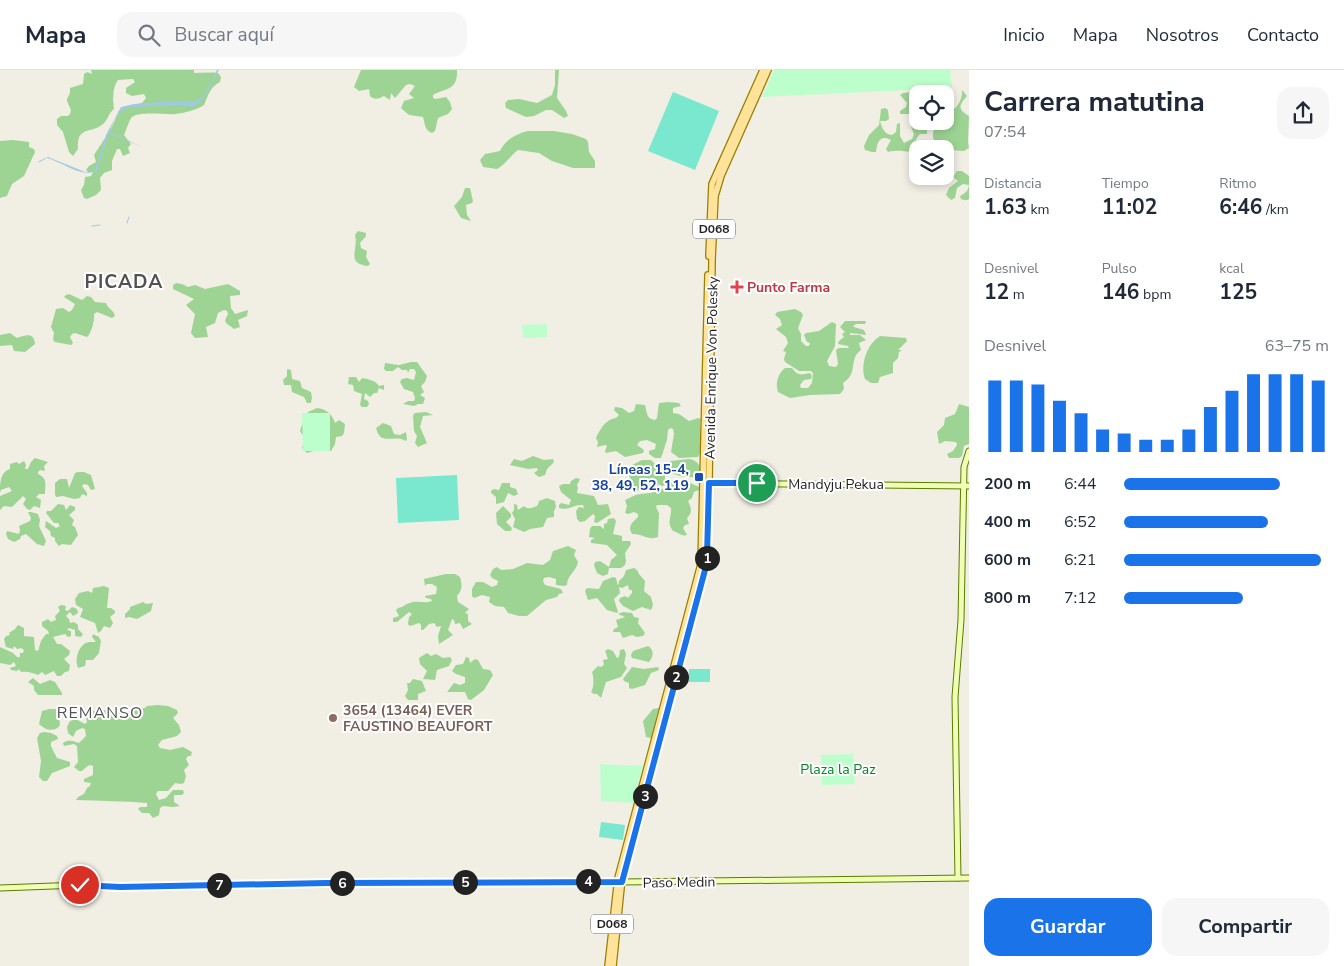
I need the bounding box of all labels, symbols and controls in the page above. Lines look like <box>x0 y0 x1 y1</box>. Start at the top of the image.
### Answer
search box <box>117 12 467 57</box>
text: Mapa <box>25 19 87 51</box>
icon: search <box>135 21 163 49</box>
text: Buscar aquí <box>175 22 274 48</box>
text: Inicio <box>1003 23 1045 47</box>
text: Mapa <box>1073 23 1118 47</box>
text: Nosotros <box>1146 23 1219 47</box>
text: Contacto <box>1247 23 1319 47</box>
text: Carrera matutina <box>984 83 1205 121</box>
map controls <box>909 85 954 185</box>
button: locate <box>909 85 954 130</box>
button: share <box>1277 87 1329 139</box>
text: 07:54 <box>984 121 1026 143</box>
button: layers <box>909 140 954 185</box>
text: Distancia <box>984 174 1042 193</box>
text: Tiempo <box>1102 174 1149 193</box>
text: Ritmo <box>1219 174 1257 193</box>
text: 1.63 <box>984 193 1027 221</box>
text: 11:02 <box>1102 193 1157 221</box>
text: 6:46 <box>1219 193 1262 221</box>
text: km <box>1027 200 1050 219</box>
text: /km <box>1262 200 1289 219</box>
road number: D068 <box>693 220 735 238</box>
text: Desnivel <box>984 259 1038 278</box>
text: Pulso <box>1102 259 1137 278</box>
text: kcal <box>1219 259 1244 278</box>
district label: PICADA <box>85 269 163 295</box>
street label: Avenida Enrique Von Polesky <box>700 276 723 460</box>
place label: Punto Farma <box>747 278 830 297</box>
text: 12 <box>984 278 1009 306</box>
text: 146 <box>1102 278 1139 306</box>
text: 125 <box>1219 278 1257 306</box>
marker: Punto Farma <box>731 281 743 293</box>
text: m <box>1009 285 1025 304</box>
text: bpm <box>1139 285 1171 304</box>
text: Desnivel <box>984 335 1046 357</box>
text: 63–75 m <box>1265 335 1329 357</box>
place label: Líneas 15-4, 38, 49, 52, 119 <box>592 460 689 495</box>
pin <box>736 462 778 504</box>
icon: arrive <box>743 469 771 497</box>
marker: Líneas 15-4, 38, 49, 52, 119 <box>693 471 705 483</box>
text: 200 m <box>984 473 1031 495</box>
text: 6:44 <box>1064 473 1096 495</box>
street label: Mandyju Pekua <box>788 475 884 494</box>
text: 400 m <box>984 511 1031 533</box>
text: 6:52 <box>1064 511 1096 533</box>
pin: 1 <box>694 546 720 570</box>
text: 1 <box>703 549 712 568</box>
text: 600 m <box>984 549 1031 571</box>
text: 6:21 <box>1064 549 1096 571</box>
text: 800 m <box>984 587 1031 609</box>
text: 7:12 <box>1064 587 1096 609</box>
pin: 2 <box>664 664 688 690</box>
text: 2 <box>672 668 681 687</box>
place label: 3654 (13464) EVER FAUSTINO BEAUFORT <box>343 701 493 736</box>
district label: REMANSO <box>57 702 143 724</box>
marker: 3654 (13464) EVER FAUSTINO BEAUFORT <box>327 712 339 724</box>
park label: Plaza la Paz <box>800 760 876 779</box>
pin: 3 <box>632 784 658 808</box>
text: 3 <box>641 787 650 806</box>
pin <box>59 864 101 906</box>
pin: 4 <box>576 868 600 894</box>
pin: 6 <box>330 870 354 896</box>
pin: 5 <box>452 870 478 894</box>
icon: check <box>66 871 94 899</box>
pin: 7 <box>206 872 232 898</box>
text: 4 <box>584 872 593 891</box>
street label: Paso Medin <box>642 872 716 893</box>
text: 5 <box>461 873 470 892</box>
text: 6 <box>338 874 347 893</box>
text: 7 <box>215 876 224 895</box>
button: Guardar <box>984 898 1152 956</box>
button: Compartir <box>1162 898 1329 956</box>
road number: D068 <box>591 914 633 934</box>

